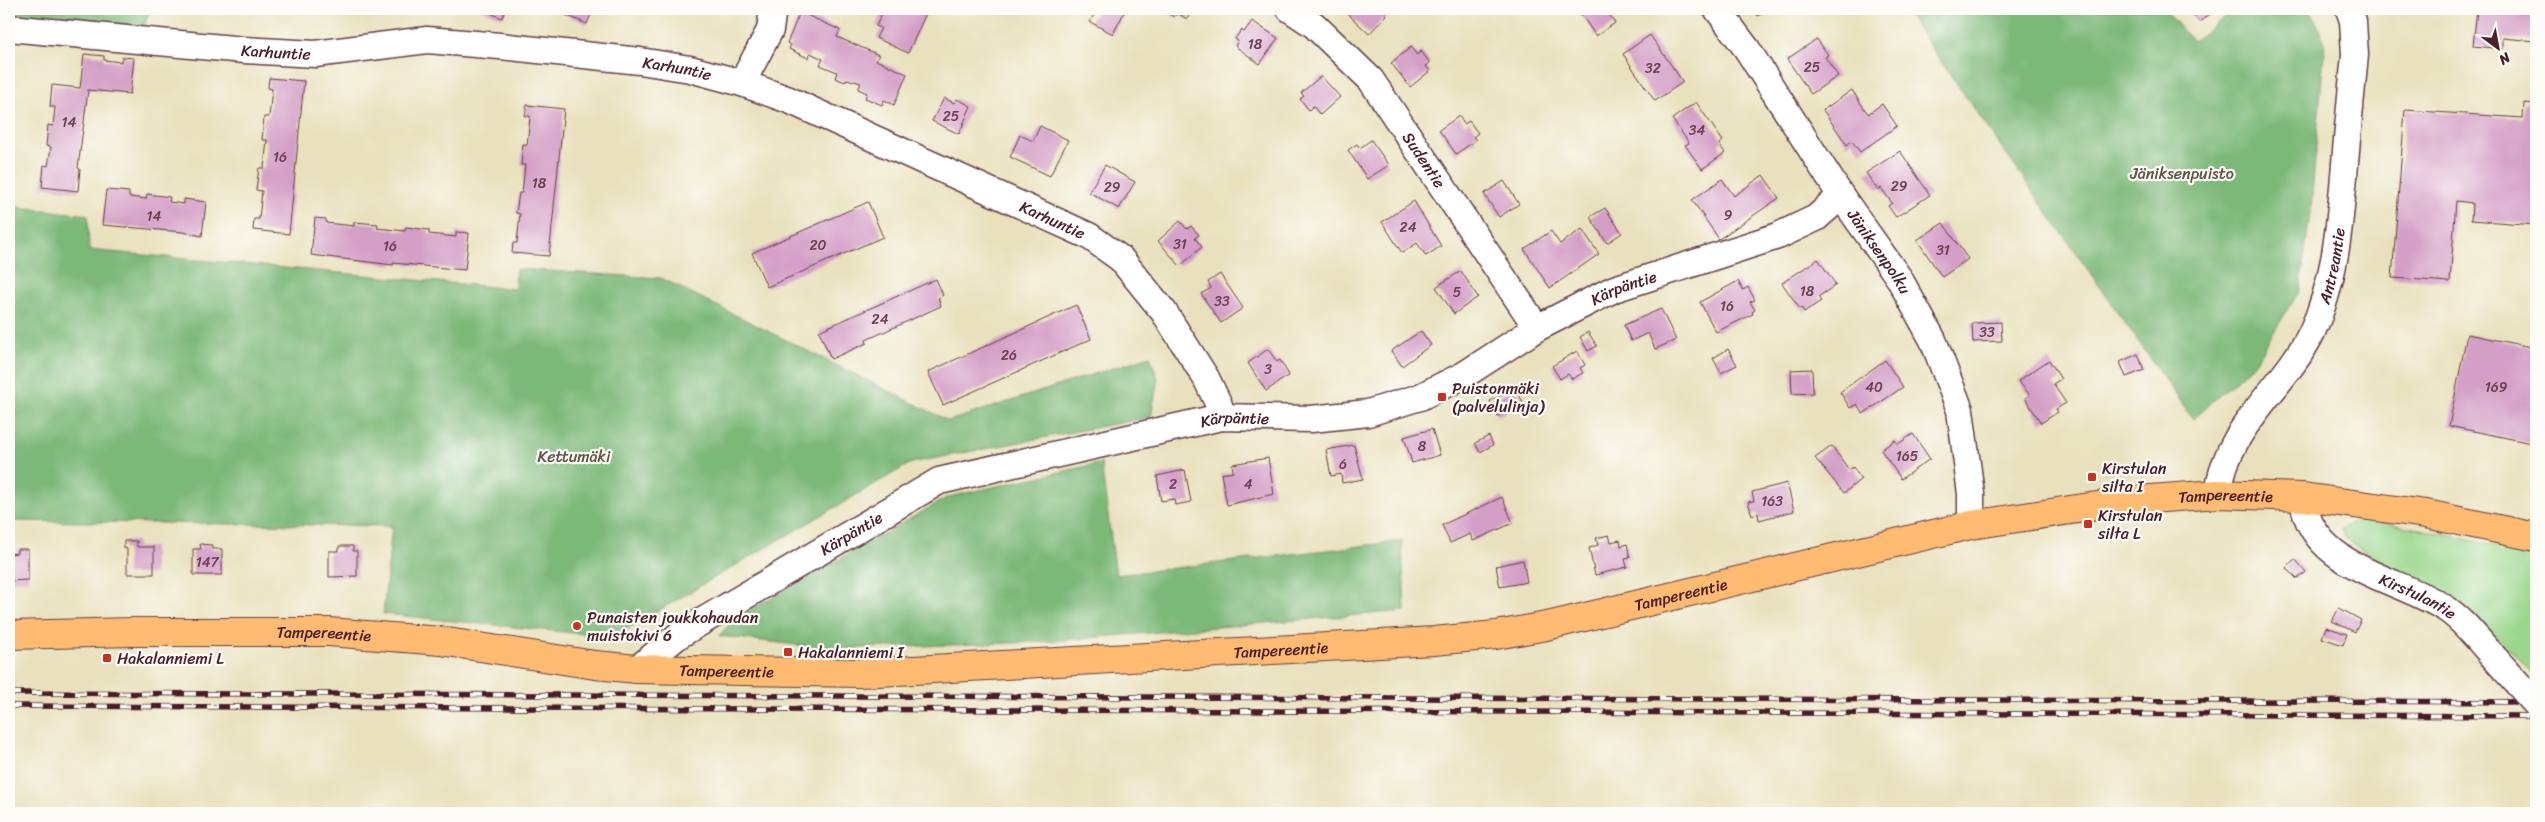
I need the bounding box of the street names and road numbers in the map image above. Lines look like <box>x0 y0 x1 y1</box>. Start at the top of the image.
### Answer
street label: Karhuntie <box>240 36 311 69</box>
street label: Karhuntie <box>641 48 715 89</box>
street label: Sudentie <box>1394 126 1454 194</box>
street label: Karhuntie <box>1015 192 1090 248</box>
street label: Jäniksenpolku <box>1839 202 1919 300</box>
street label: Antreantie <box>2310 226 2354 309</box>
street label: Kärpäntie <box>1585 262 1661 314</box>
street label: Kärpäntie <box>1197 403 1270 436</box>
street label: Tampereentie <box>2177 480 2274 512</box>
street label: Kärpäntie <box>814 503 888 564</box>
street label: Kirstulantie <box>2374 565 2463 627</box>
street label: Tampereentie <box>1631 569 1731 620</box>
street label: Tampereentie <box>277 618 373 650</box>
street label: Tampereentie <box>1233 633 1329 667</box>
street label: Tampereentie <box>679 656 774 686</box>

